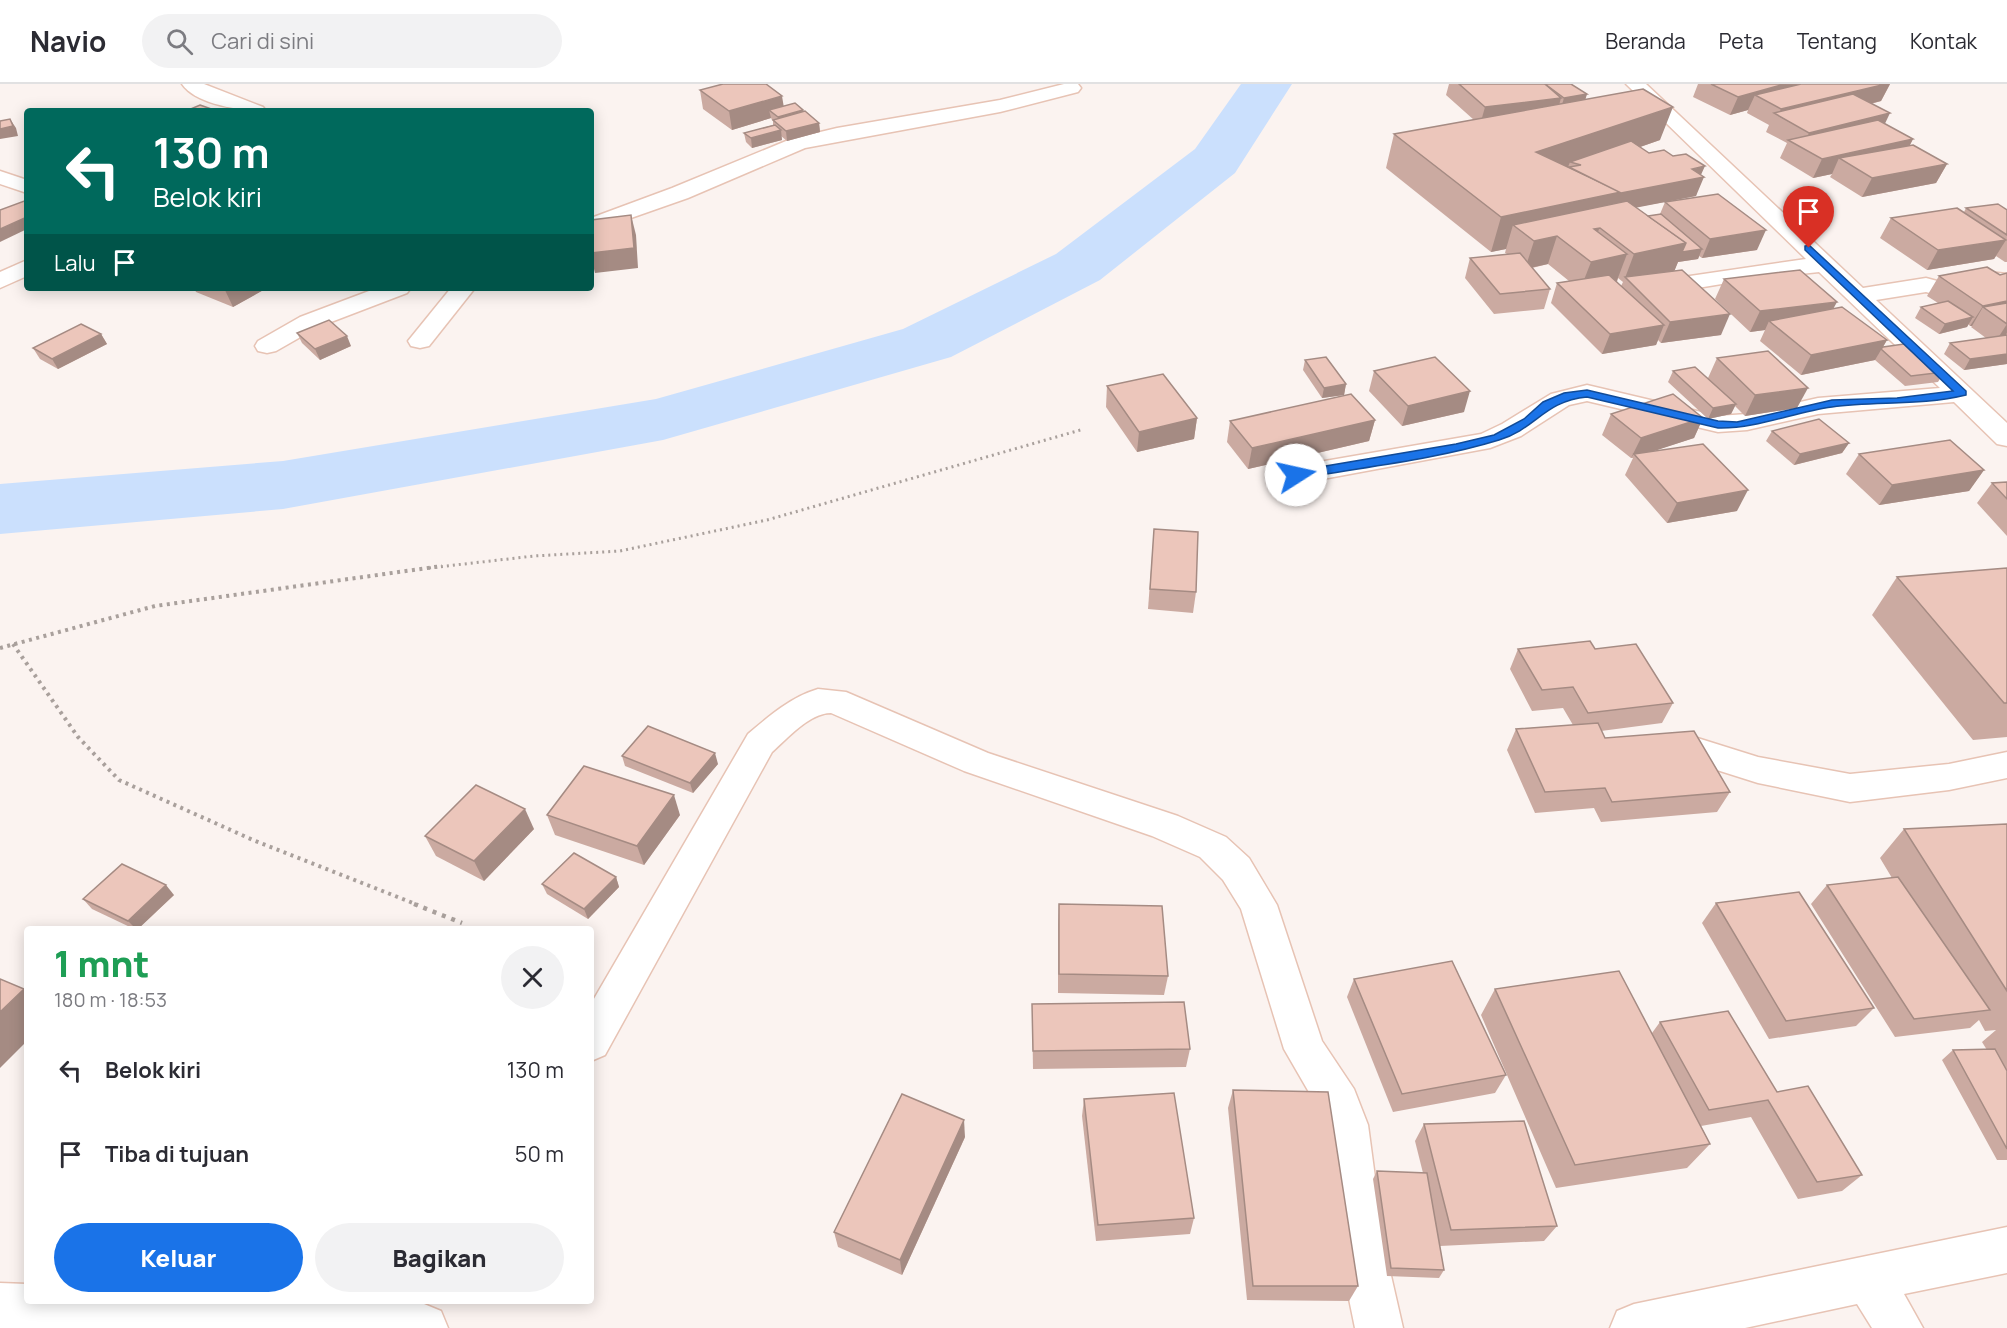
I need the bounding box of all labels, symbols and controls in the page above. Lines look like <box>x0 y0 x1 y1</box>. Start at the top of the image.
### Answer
search box <box>142 14 562 68</box>
text: Navio <box>30 22 106 60</box>
icon: search <box>163 25 196 58</box>
text: Cari di sini <box>211 26 314 56</box>
text: Beranda <box>1605 27 1686 55</box>
text: Peta <box>1719 27 1764 55</box>
text: Tentang <box>1797 27 1877 55</box>
text: Kontak <box>1910 27 1977 55</box>
text: 130 m <box>153 123 270 181</box>
icon: left <box>54 132 132 210</box>
text: Belok kiri <box>153 178 262 215</box>
pin <box>1783 186 1834 248</box>
icon: arrive <box>1792 195 1825 228</box>
icon: arrive <box>108 246 141 279</box>
text: Lalu <box>54 248 96 278</box>
position arrow <box>1264 443 1328 507</box>
text: 1 mnt <box>54 939 149 988</box>
button: close <box>501 946 564 1009</box>
text: 180 m · 18:53 <box>54 986 167 1013</box>
icon: left <box>54 1054 87 1087</box>
text: Belok kiri <box>105 1055 201 1085</box>
text: 130 m <box>507 1055 564 1085</box>
icon: arrive <box>54 1138 87 1171</box>
text: Tiba di tujuan <box>105 1139 249 1169</box>
text: 50 m <box>515 1139 564 1169</box>
button: Keluar <box>54 1223 303 1292</box>
button: Bagikan <box>315 1223 564 1292</box>

